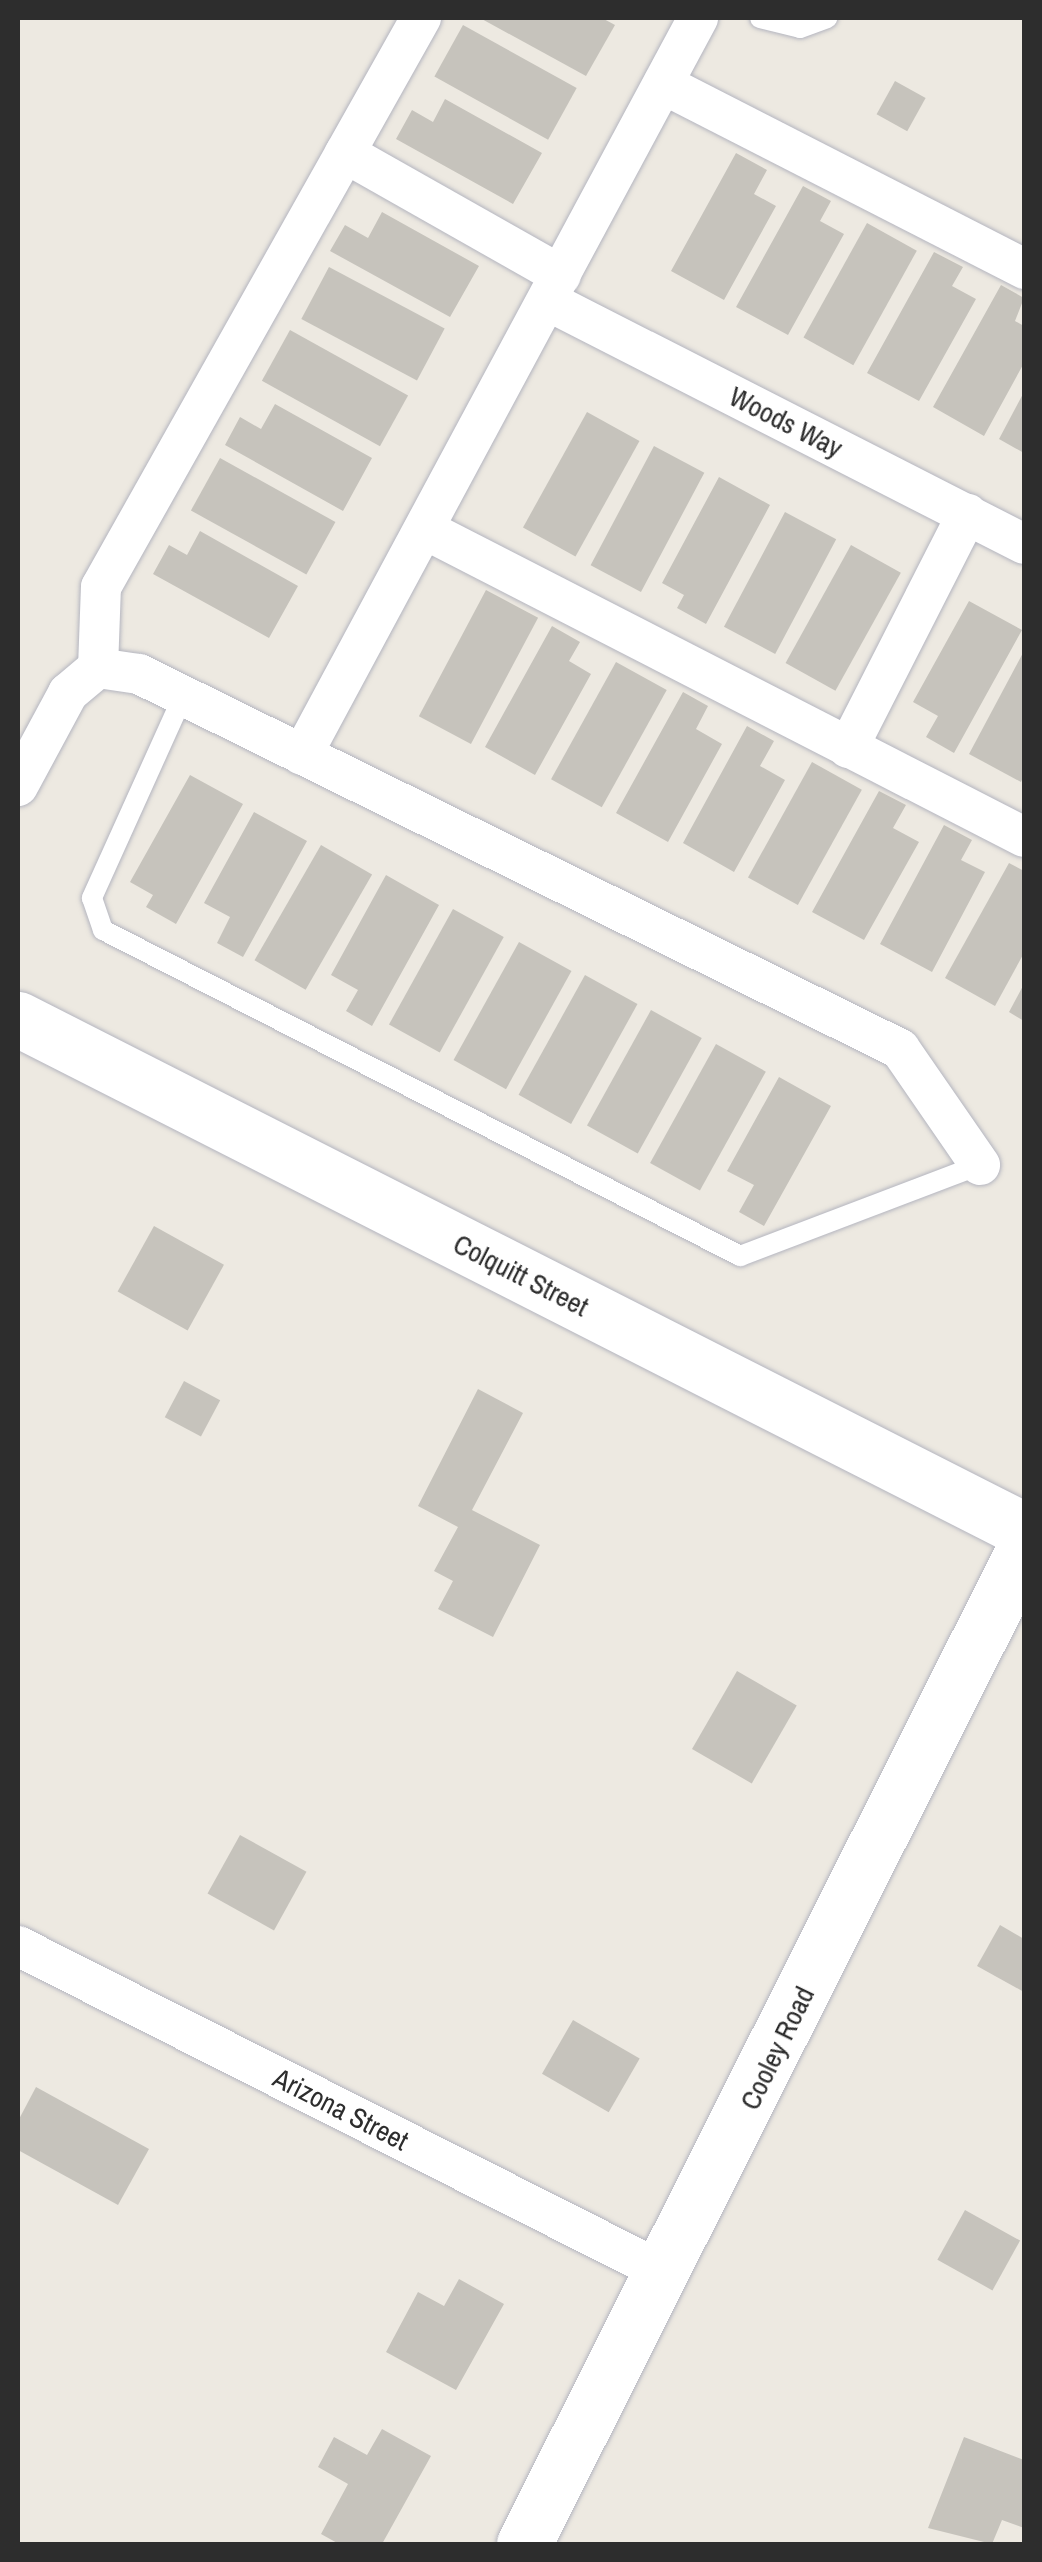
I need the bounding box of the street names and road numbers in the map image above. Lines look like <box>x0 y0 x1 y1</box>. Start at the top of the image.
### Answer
street label: Woods Way <box>724 379 848 465</box>
street label: Colquitt Street <box>448 1227 594 1323</box>
street label: Cooley Road <box>733 1981 821 2115</box>
street label: Arizona Street <box>268 2061 414 2157</box>

